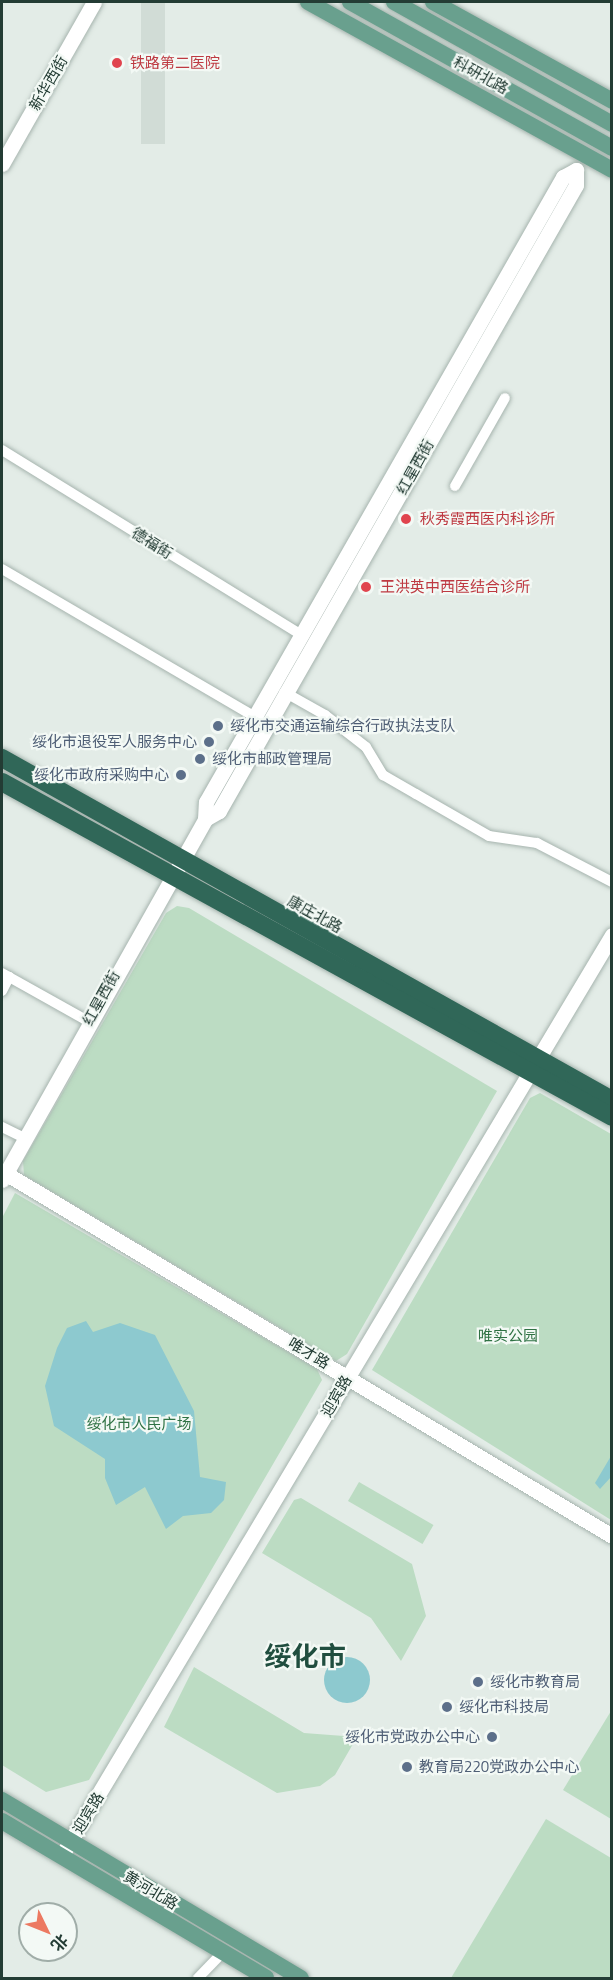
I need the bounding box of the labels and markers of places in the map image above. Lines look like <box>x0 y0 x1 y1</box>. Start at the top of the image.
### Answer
marker: 铁路第二医院 <box>108 54 126 72</box>
place label: 铁路第二医院 <box>130 54 220 72</box>
marker: 秋秀霞西医内科诊所 <box>397 510 415 528</box>
place label: 秋秀霞西医内科诊所 <box>420 510 555 528</box>
marker: 王洪英中西医结合诊所 <box>357 578 375 596</box>
place label: 王洪英中西医结合诊所 <box>380 578 530 596</box>
place label: 绥化市交通运输综合行政执法支队 <box>230 717 455 735</box>
marker: 绥化市交通运输综合行政执法支队 <box>211 719 225 733</box>
place label: 绥化市退役军人服务中心 <box>32 733 197 751</box>
marker: 绥化市退役军人服务中心 <box>202 735 216 749</box>
place label: 绥化市邮政管理局 <box>212 750 332 768</box>
marker: 绥化市邮政管理局 <box>193 752 207 766</box>
place label: 绥化市政府采购中心 <box>34 766 169 784</box>
marker: 绥化市政府采购中心 <box>174 768 188 782</box>
place label: 绥化市教育局 <box>490 1673 580 1691</box>
marker: 绥化市教育局 <box>471 1675 485 1689</box>
place label: 绥化市科技局 <box>459 1698 549 1716</box>
marker: 绥化市科技局 <box>440 1700 454 1714</box>
place label: 绥化市党政办公中心 <box>345 1728 480 1746</box>
marker: 绥化市党政办公中心 <box>485 1730 499 1744</box>
place label: 教育局220党政办公中心 <box>419 1758 579 1776</box>
marker: 教育局220党政办公中心 <box>400 1760 414 1774</box>

